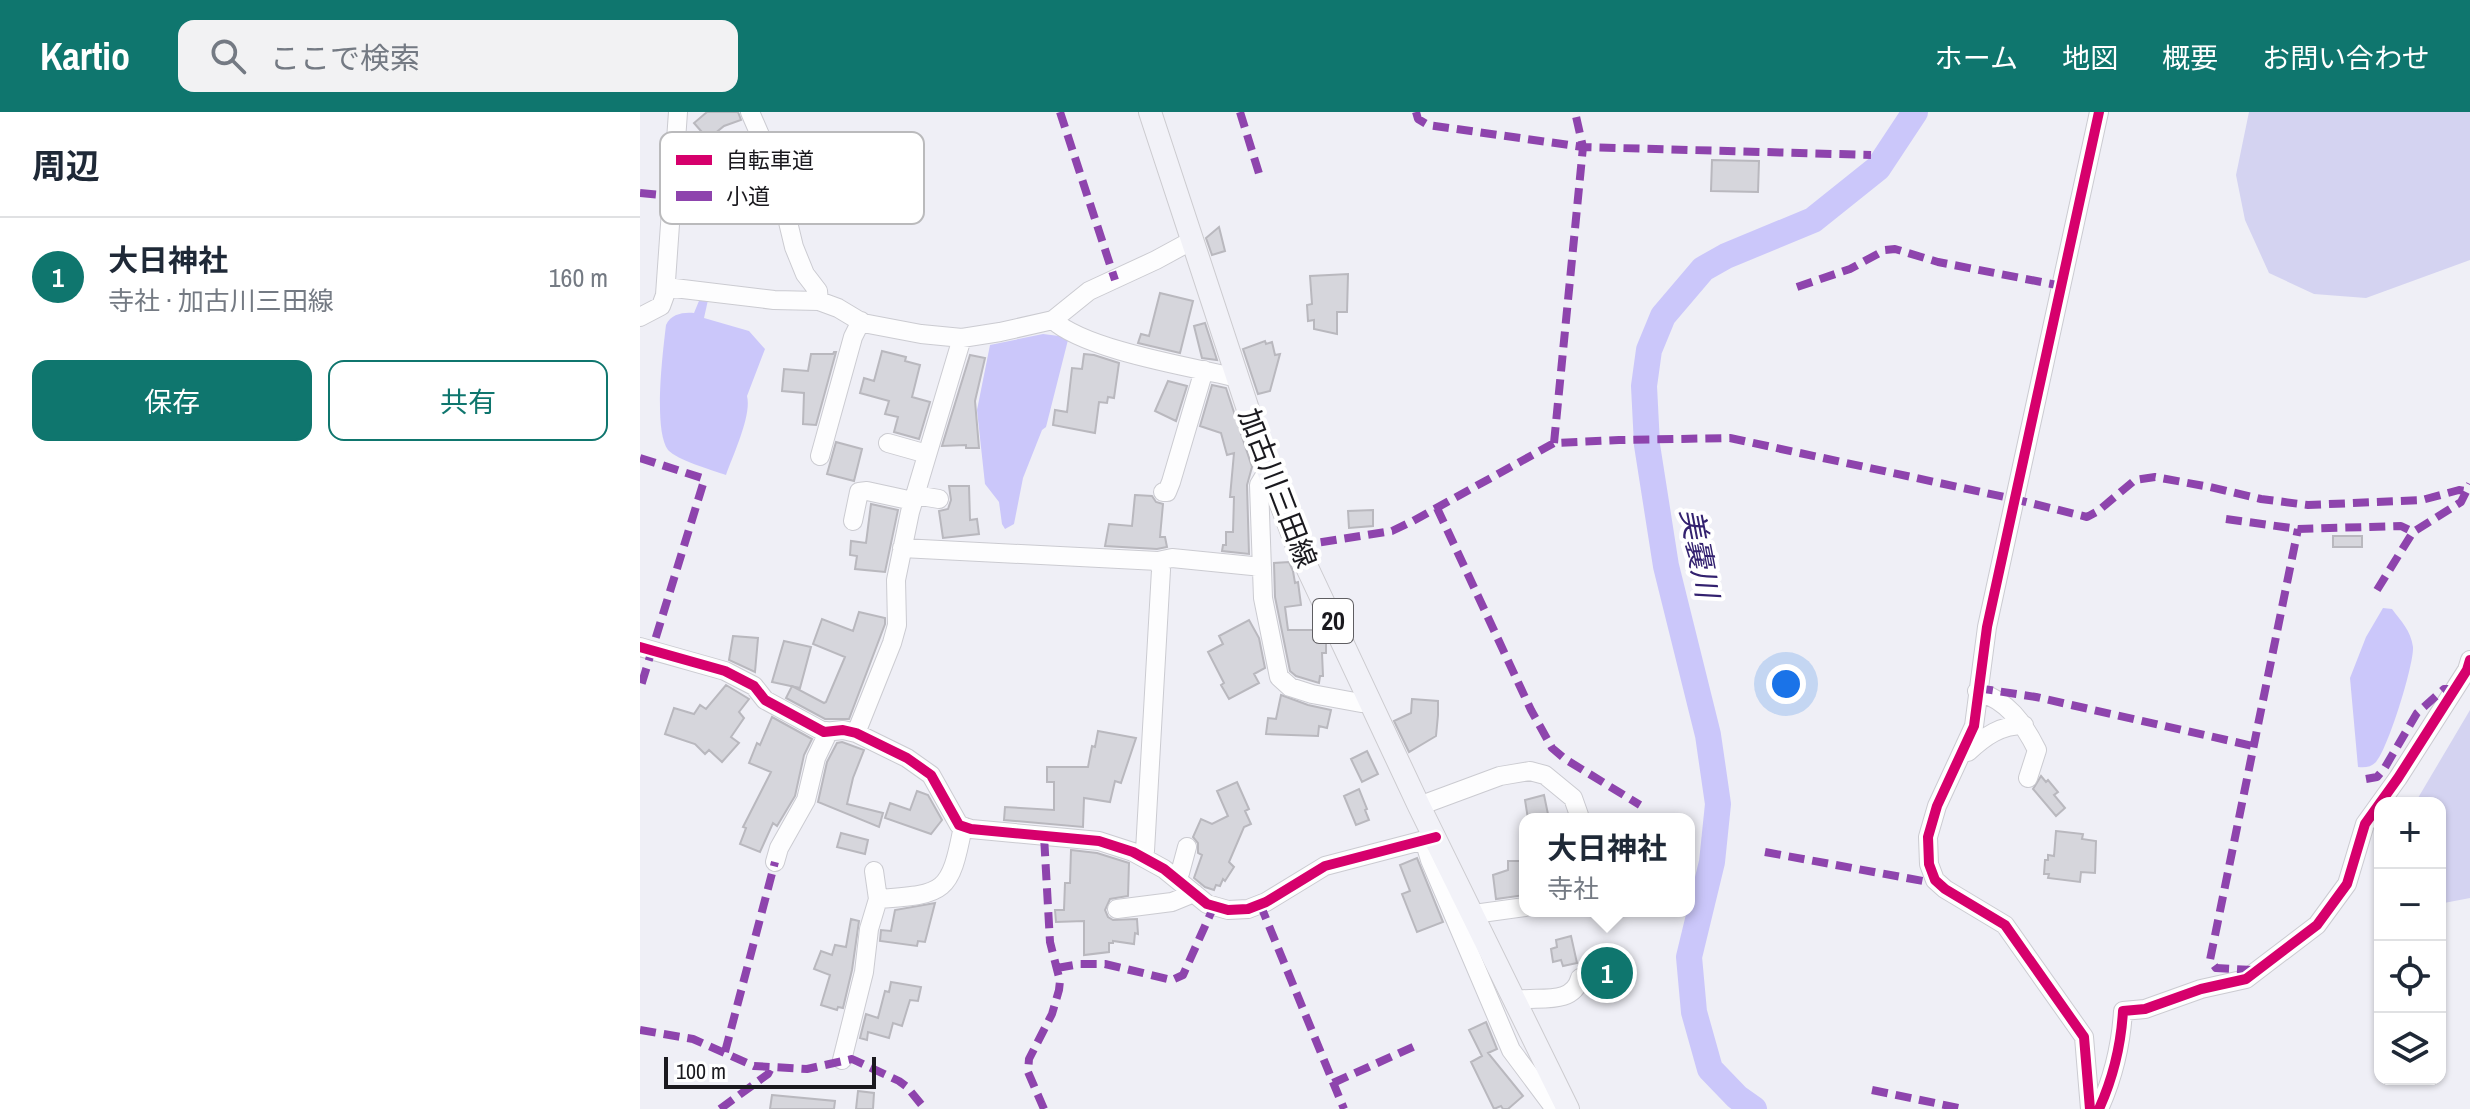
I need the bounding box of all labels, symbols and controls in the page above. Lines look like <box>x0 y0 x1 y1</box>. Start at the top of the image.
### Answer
search box <box>178 20 738 92</box>
text: Kartio <box>40 31 130 82</box>
icon: search <box>206 34 250 78</box>
text: ここで検索 <box>270 38 420 78</box>
text: ホーム <box>1935 39 2018 77</box>
text: 地図 <box>2062 39 2118 77</box>
text: 概要 <box>2162 39 2218 77</box>
text: お問い合わせ <box>2262 39 2430 77</box>
legend <box>660 132 924 224</box>
text: 周辺 <box>32 143 100 189</box>
text: 自転車道 <box>726 145 814 175</box>
text: 小道 <box>726 181 770 211</box>
text: 大日神社 <box>108 240 228 280</box>
text: 1 <box>52 260 64 295</box>
text: 160 m <box>549 260 608 295</box>
text: 寺社 · 加古川三田線 <box>108 283 334 318</box>
button: 保存 <box>32 360 312 441</box>
button: 共有 <box>328 360 608 441</box>
street label: 加古川三田線 <box>1230 403 1326 573</box>
water label: 美嚢川 <box>1672 505 1729 604</box>
road number: 20 <box>1313 599 1353 643</box>
your location <box>1766 664 1806 704</box>
map controls <box>2374 797 2446 1085</box>
button: + <box>2374 797 2446 869</box>
popup <box>1519 813 1695 917</box>
text: 大日神社 <box>1547 828 1667 868</box>
button: − <box>2374 869 2446 941</box>
text: 寺社 <box>1547 871 1599 906</box>
button: locate <box>2374 941 2446 1013</box>
pin: 1 <box>1581 943 1633 1003</box>
button: layers <box>2374 1013 2446 1085</box>
scale bar <box>664 1053 876 1089</box>
text: 100 m <box>676 1056 726 1086</box>

